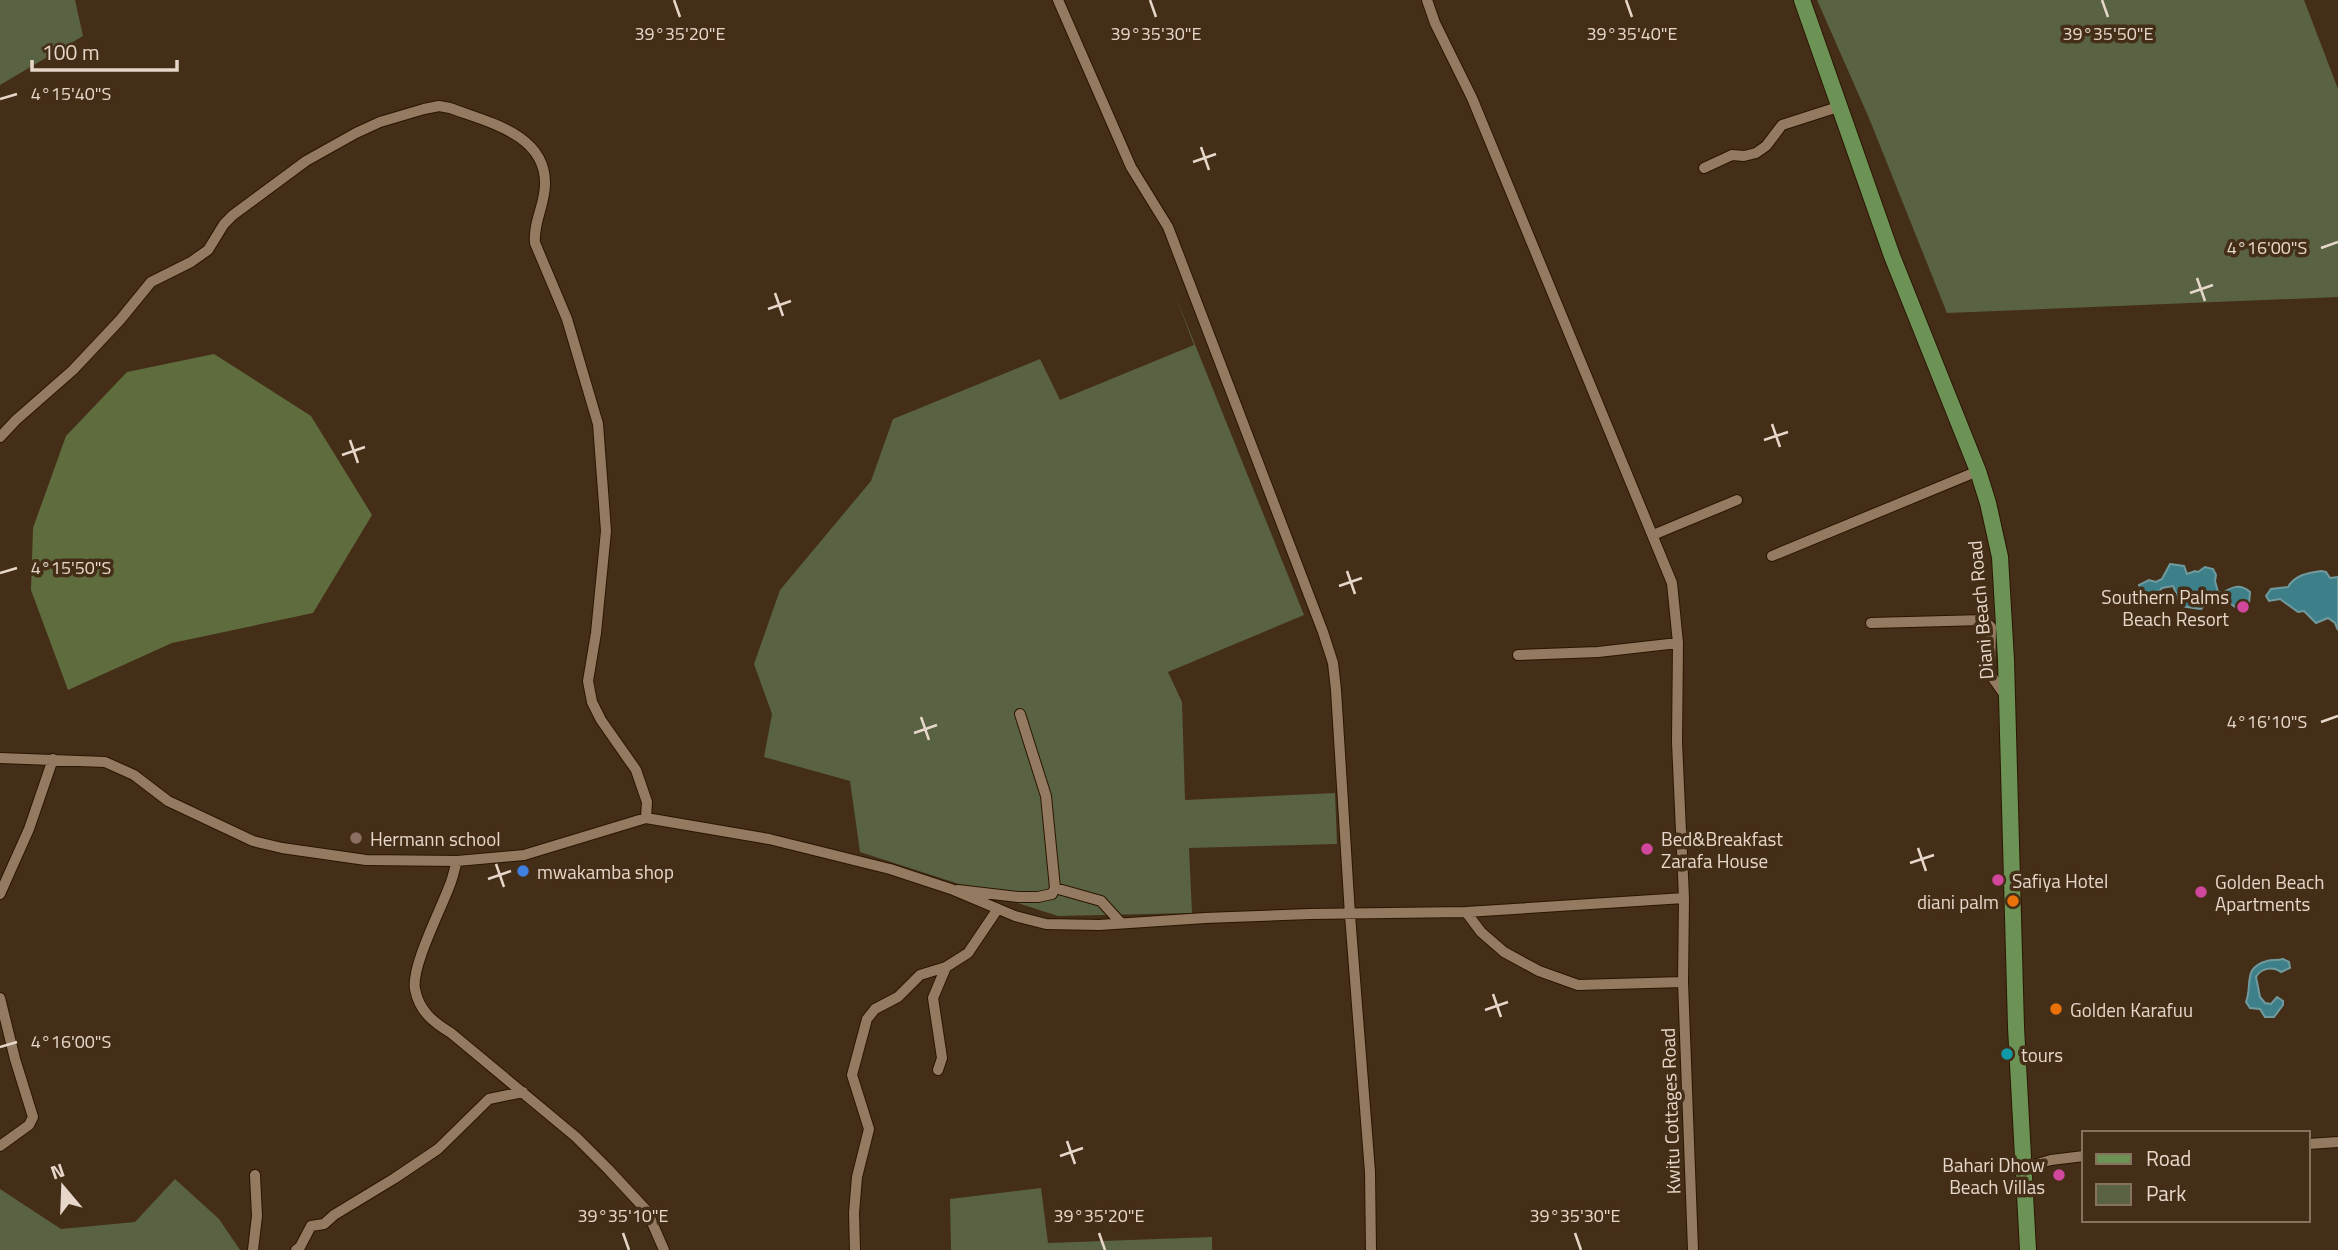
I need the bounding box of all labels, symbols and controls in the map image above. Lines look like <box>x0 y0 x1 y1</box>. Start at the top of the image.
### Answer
text: 39°35'20"E <box>635 20 726 47</box>
text: 39°35'30"E <box>1111 20 1202 47</box>
text: 39°35'40"E <box>1587 20 1678 47</box>
text: 39°35'50"E <box>2063 20 2154 47</box>
scale bar <box>32 28 177 72</box>
text: 100 m <box>42 36 99 68</box>
text: 4°15'40"S <box>31 80 111 107</box>
text: 4°16'00"S <box>2227 234 2307 261</box>
street label: Diani Beach Road <box>1959 539 2001 681</box>
text: 4°15'50"S <box>31 554 111 581</box>
place label: Southern Palms Beach Resort <box>2101 582 2229 633</box>
marker: Southern Palms Beach Resort <box>2235 599 2251 615</box>
text: 4°16'10"S <box>2227 708 2307 735</box>
place label: Hermann school <box>370 824 501 853</box>
place label: Bed&Breakfast Zarafa House <box>1661 824 1783 875</box>
marker: Hermann school <box>348 830 364 846</box>
marker: Bed&Breakfast Zarafa House <box>1639 841 1655 857</box>
place label: mwakamba shop <box>537 857 674 886</box>
marker: mwakamba shop <box>515 863 531 879</box>
place label: Safiya Hotel <box>2012 866 2108 895</box>
place label: Golden Beach Apartments <box>2215 867 2324 918</box>
marker: Safiya Hotel <box>1990 872 2006 888</box>
marker: Golden Beach Apartments <box>2193 884 2209 900</box>
place label: diani palm <box>1917 887 1999 916</box>
marker: diani palm <box>2005 893 2021 909</box>
place label: Golden Karafuu <box>2070 995 2193 1024</box>
marker: Golden Karafuu <box>2048 1001 2064 1017</box>
street label: Kwitu Cottages Road <box>1653 1027 1687 1195</box>
text: 4°16'00"S <box>31 1028 111 1055</box>
place label: tours <box>2021 1040 2063 1069</box>
marker: tours <box>1999 1046 2015 1062</box>
legend <box>2082 1131 2310 1222</box>
text: Road <box>2146 1142 2191 1174</box>
place label: Bahari Dhow Beach Villas <box>1942 1150 2045 1201</box>
north arrow <box>28 1152 98 1222</box>
text: N <box>46 1155 68 1186</box>
marker: Bahari Dhow Beach Villas <box>2051 1167 2067 1183</box>
text: Park <box>2146 1177 2186 1209</box>
text: 39°35'10"E <box>578 1202 669 1229</box>
text: 39°35'20"E <box>1054 1202 1145 1229</box>
text: 39°35'30"E <box>1530 1202 1621 1229</box>

